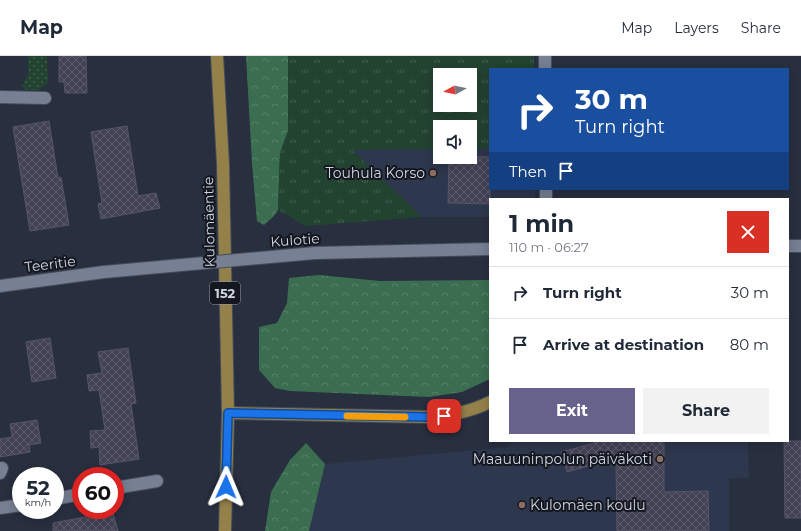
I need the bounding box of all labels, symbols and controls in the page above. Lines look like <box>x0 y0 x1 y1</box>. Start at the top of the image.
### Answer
text: Map <box>20 16 63 39</box>
text: Map <box>621 19 652 37</box>
text: Layers <box>674 19 719 37</box>
text: Share <box>741 19 781 37</box>
north arrow <box>433 68 477 112</box>
map controls <box>433 68 477 164</box>
text: 30 m <box>575 82 648 116</box>
icon: right <box>509 84 561 136</box>
text: Turn right <box>575 116 665 138</box>
button: sound <box>433 120 477 164</box>
icon: arrive <box>555 160 577 182</box>
text: Then <box>509 162 547 181</box>
place label: Touhula Korso <box>325 164 425 182</box>
marker: Touhula Korso <box>428 168 438 178</box>
street label: Kulomäentie <box>199 177 219 267</box>
text: 1 min <box>509 209 574 238</box>
button: close <box>727 211 769 253</box>
street label: Kulotie <box>270 229 320 251</box>
text: 110 m · 06:27 <box>509 239 589 255</box>
street label: Teeritie <box>23 252 77 276</box>
road number: 152 <box>210 282 240 304</box>
icon: right <box>509 282 531 304</box>
text: Turn right <box>543 283 622 302</box>
text: 30 m <box>731 283 769 302</box>
icon: arrive <box>509 334 531 356</box>
text: Arrive at destination <box>543 335 704 354</box>
text: 80 m <box>730 335 769 354</box>
button: Exit <box>509 388 635 434</box>
button: Share <box>643 388 769 434</box>
pin <box>427 399 461 433</box>
icon: arrive <box>433 405 455 427</box>
place label: Maauuninpolun päiväkoti <box>473 450 652 468</box>
marker: Maauuninpolun päiväkoti <box>655 454 665 464</box>
position arrow <box>205 466 247 508</box>
speed limit sign: 60 <box>72 467 124 519</box>
text: 52 <box>26 476 50 500</box>
text: km/h <box>25 496 51 509</box>
place label: Kulomäen koulu <box>530 496 646 514</box>
marker: Kulomäen koulu <box>517 500 527 510</box>

